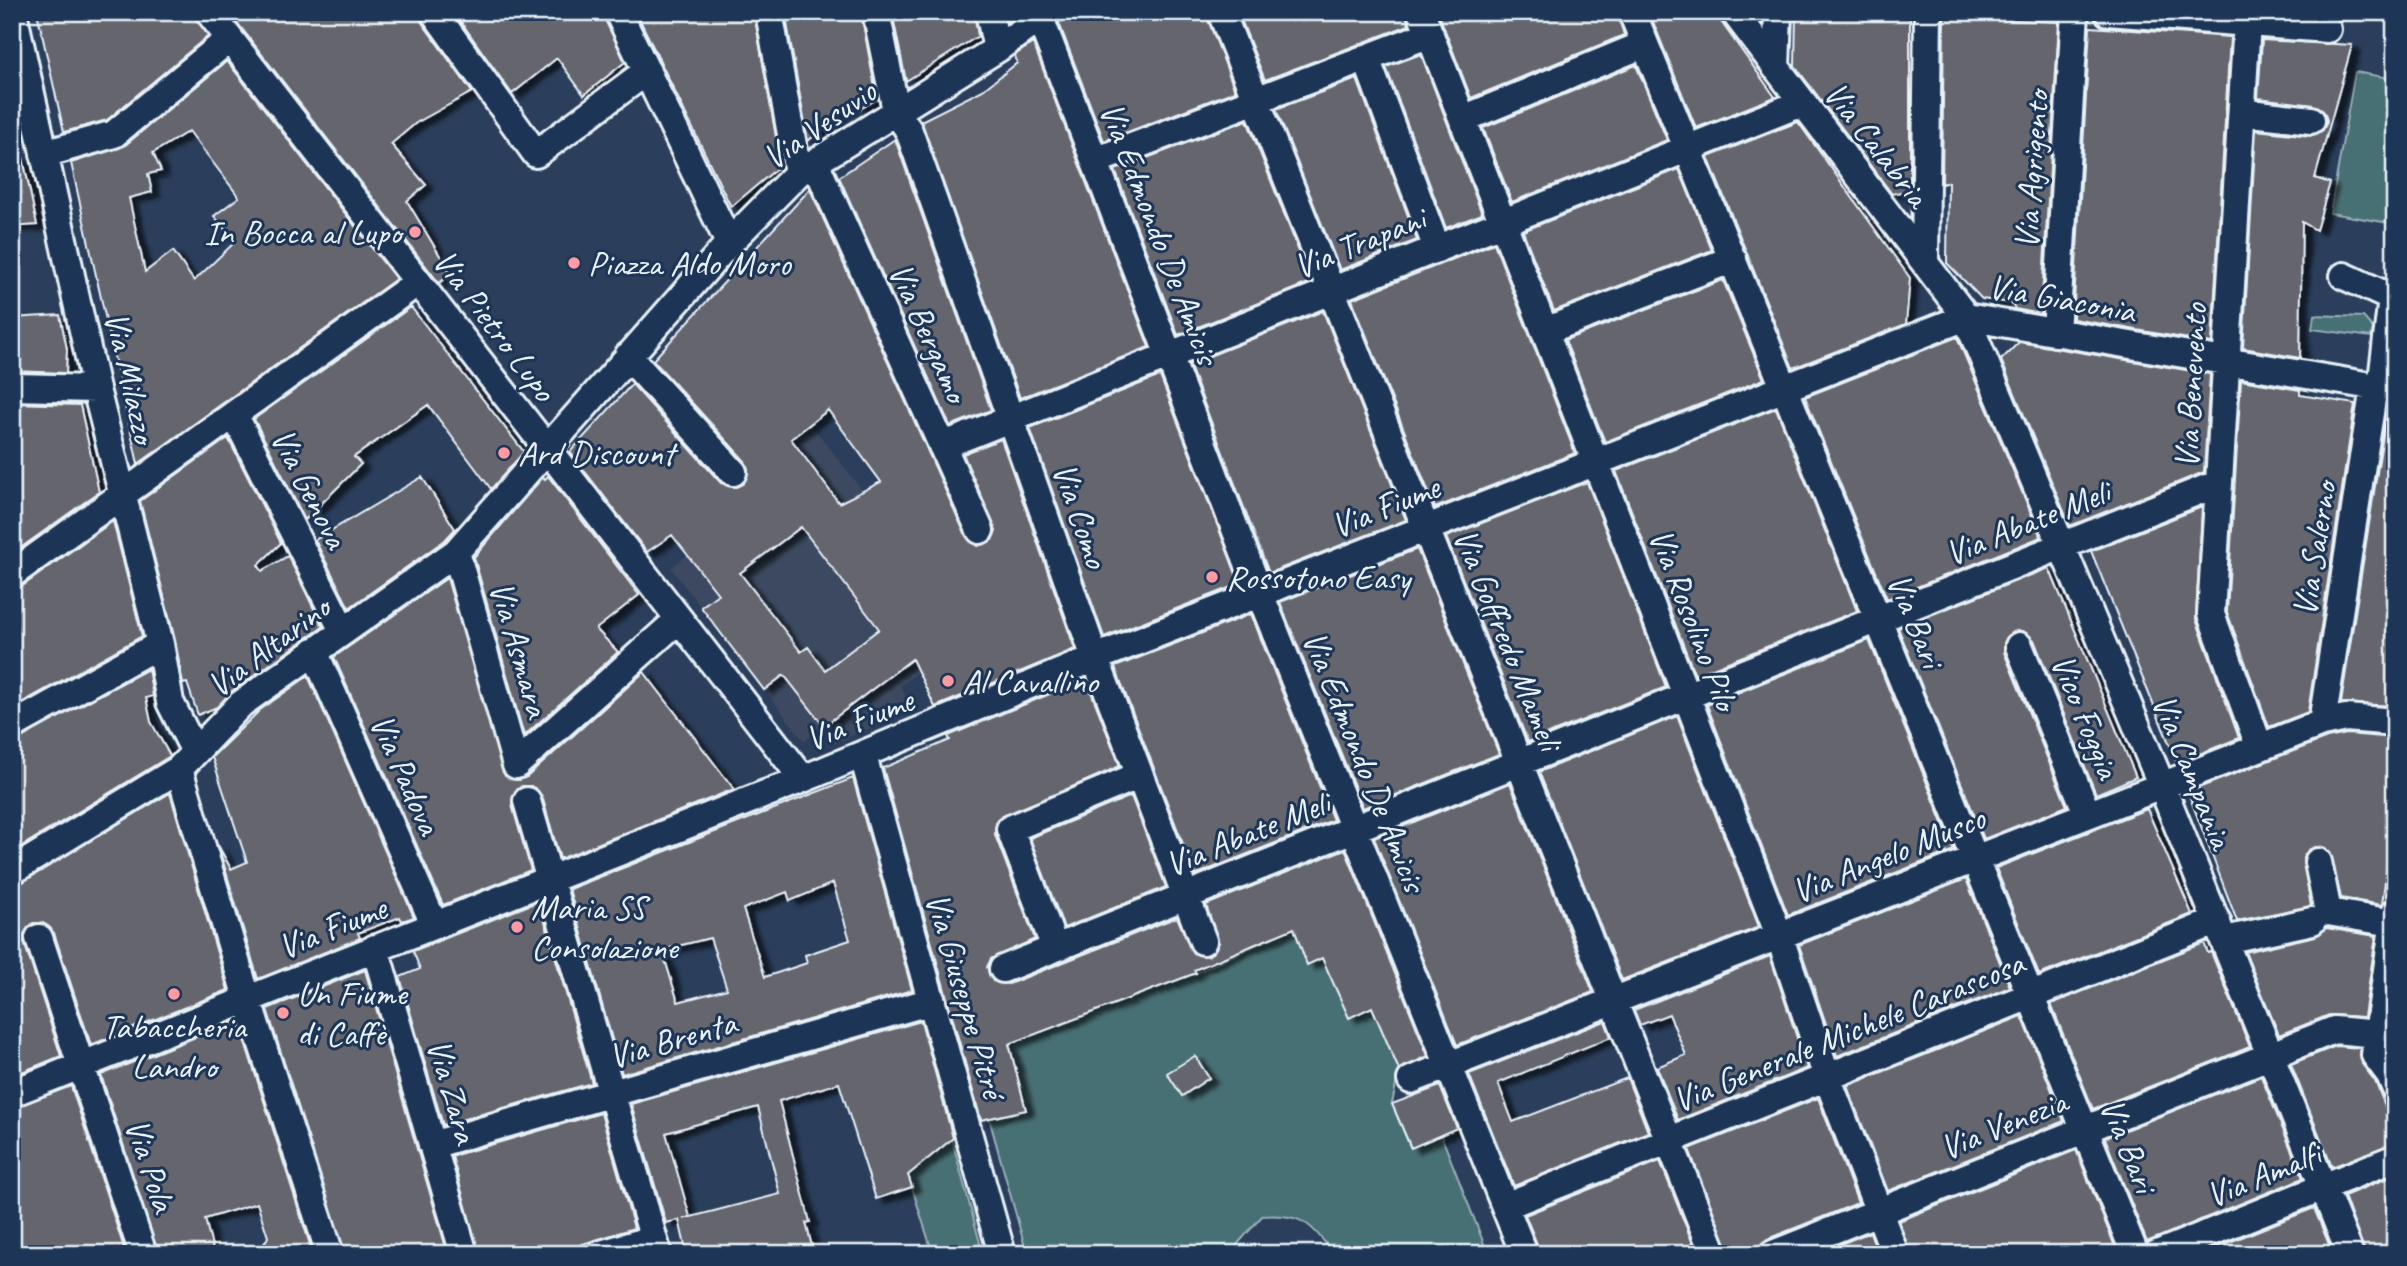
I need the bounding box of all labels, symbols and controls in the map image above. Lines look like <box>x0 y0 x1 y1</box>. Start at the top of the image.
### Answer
street label: Via Vesuvio <box>754 68 886 180</box>
street label: Via Calabria <box>1814 72 1941 218</box>
street label: Via Agrigento <box>2004 86 2060 251</box>
street label: Via Edmondo De Amicis <box>1089 96 1231 373</box>
street label: Via Trapani <box>1287 194 1436 289</box>
place label: In Bocca al Lupo <box>204 210 405 255</box>
marker: In Bocca al Lupo <box>407 224 423 240</box>
street label: Via Pietro Lupo <box>423 240 567 412</box>
place label: Piazza Aldo Moro <box>588 241 792 286</box>
marker: Piazza Aldo Moro <box>566 255 582 271</box>
street label: Via Bergamo <box>878 256 981 412</box>
street label: Via Giaconia <box>1985 263 2141 334</box>
street label: Via Benevento <box>2164 301 2217 470</box>
street label: Via Milazzo <box>94 307 168 451</box>
street label: Via Genova <box>260 421 360 558</box>
place label: Ard Discount <box>518 431 679 476</box>
marker: Ard Discount <box>496 445 512 461</box>
street label: Via Como <box>1042 457 1120 575</box>
street label: Via Fiume <box>1324 463 1448 548</box>
street label: Via Abate Meli <box>1938 467 2120 576</box>
street label: Via Salerno <box>2282 475 2348 620</box>
street label: Via Goffredo Mameli <box>1443 522 1574 761</box>
street label: Via Rosolino Pilo <box>1638 522 1750 720</box>
place label: Rossotono Easy <box>1226 555 1413 600</box>
street label: Via Bari <box>1876 566 1956 678</box>
marker: Rossotono Easy <box>1204 569 1220 585</box>
street label: Via Asmara <box>479 576 561 725</box>
street label: Via Altarino <box>198 583 342 707</box>
street label: Via Edmondo De Amicis <box>1292 624 1438 901</box>
street label: Vico Foggia <box>2040 647 2131 787</box>
place label: Al Cavallino <box>962 659 1100 704</box>
marker: Al Cavallino <box>940 673 956 689</box>
street label: Via Fiume <box>798 676 922 761</box>
street label: Via Campania <box>2141 688 2245 857</box>
street label: Via Padova <box>359 707 453 843</box>
street label: Via Abate Meli <box>1158 778 1340 887</box>
street label: Via Angelo Musco <box>1785 795 1993 914</box>
street label: Via Fiume <box>271 884 395 969</box>
place label: Maria SS Consolazione <box>531 885 680 970</box>
street label: Via Giuseppe Pitré <box>915 887 1018 1108</box>
marker: Maria SS Consolazione <box>509 919 525 935</box>
street label: Via Generale Michele Carascosa <box>1666 939 2033 1123</box>
place label: Un Fiume di Caffè <box>297 971 409 1056</box>
marker: Tabaccheria Landro <box>166 986 182 1002</box>
street label: Via Brenta <box>603 999 744 1079</box>
place label: Tabaccheria Landro <box>102 1004 248 1089</box>
marker: Un Fiume di Caffè <box>275 1005 291 1021</box>
street label: Via Zara <box>416 1034 490 1151</box>
street label: Via Venezia <box>1933 1078 2076 1170</box>
street label: Via Bari <box>2089 1091 2169 1203</box>
street label: Via Pola <box>114 1113 188 1220</box>
street label: Via Amalfi <box>2199 1130 2331 1218</box>

